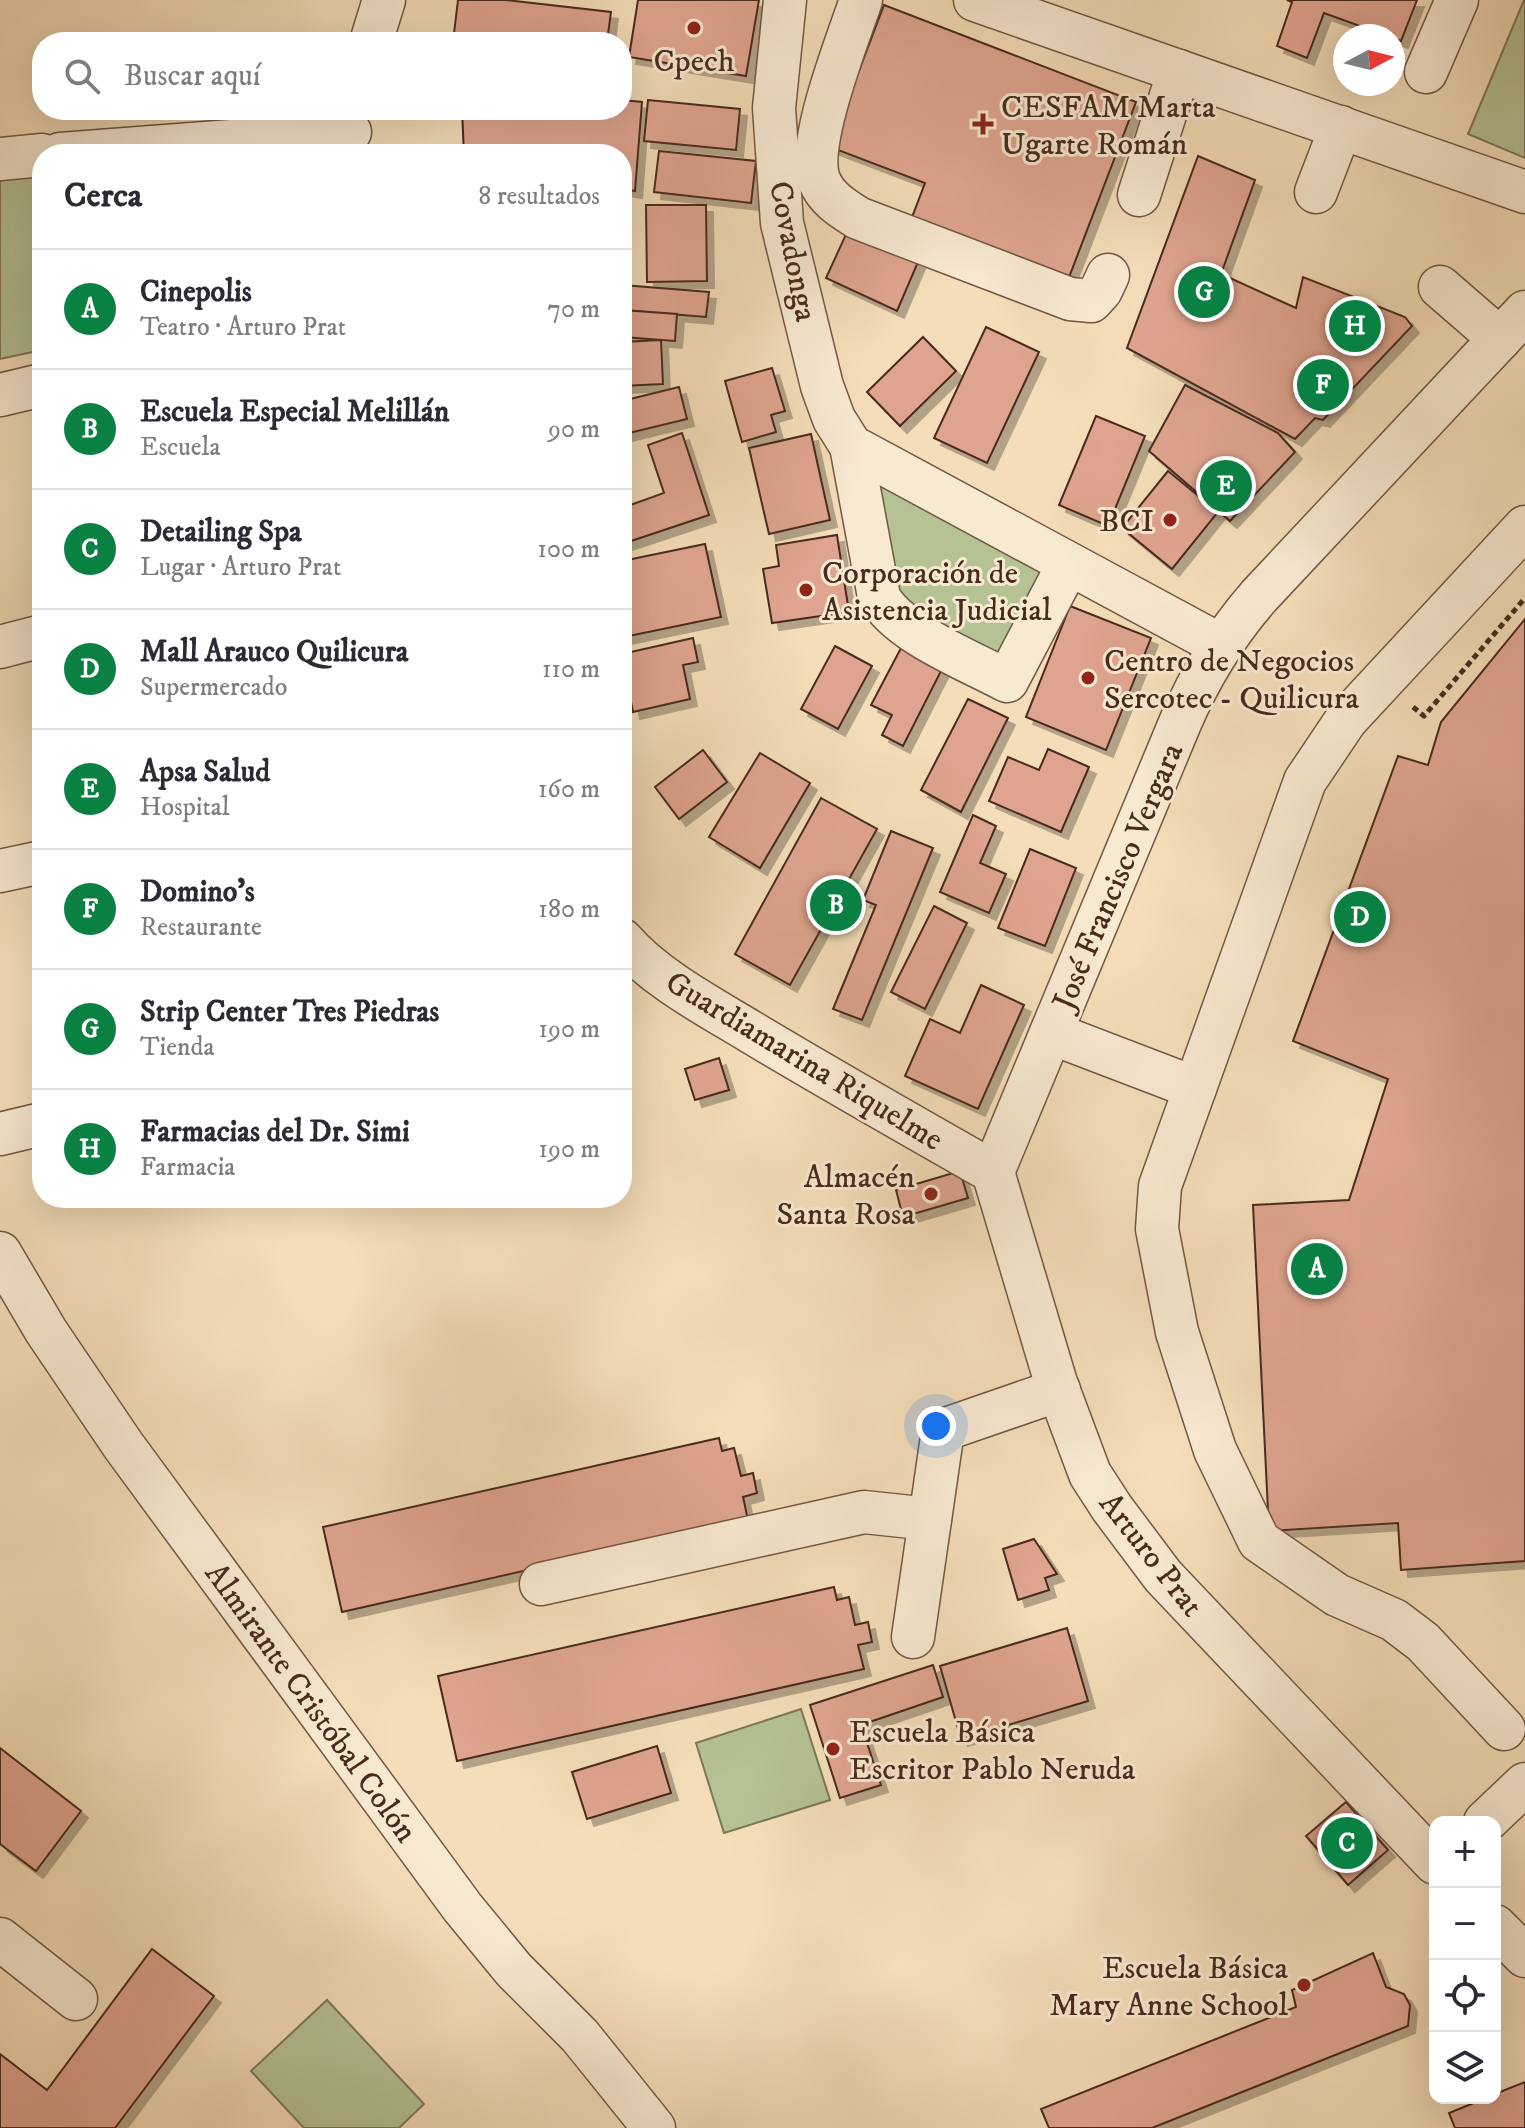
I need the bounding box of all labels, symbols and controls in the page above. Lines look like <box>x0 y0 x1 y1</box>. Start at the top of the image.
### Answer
marker: Cpech <box>685 19 703 37</box>
north arrow <box>1333 24 1405 96</box>
search box <box>32 32 632 120</box>
place label: Cpech <box>654 42 735 82</box>
icon: search <box>60 54 104 98</box>
text: Buscar aquí <box>124 58 261 95</box>
place label: CESFAM Marta Ugarte Román <box>1001 88 1216 165</box>
marker: CESFAM Marta Ugarte Román <box>972 113 994 135</box>
text: Cerca <box>64 175 142 217</box>
street label: Covadonga <box>759 178 825 325</box>
text: 8 resultados <box>478 180 600 213</box>
pin: G <box>1178 262 1230 322</box>
text: Cinepolis <box>140 274 252 311</box>
text: A <box>82 293 98 326</box>
text: 70 m <box>547 293 600 326</box>
pin: H <box>1329 296 1381 356</box>
text: Teatro · Arturo Prat <box>140 311 346 344</box>
pin: F <box>1297 355 1349 415</box>
text: Escuela Especial Melillán <box>140 394 449 431</box>
text: B <box>82 413 98 446</box>
text: 90 m <box>548 413 600 446</box>
text: Escuela <box>140 431 220 464</box>
pin: E <box>1200 456 1252 516</box>
place label: BCI <box>1099 502 1154 542</box>
marker: BCI <box>1161 511 1179 529</box>
text: Detailing Spa <box>140 514 302 551</box>
text: C <box>81 533 99 566</box>
text: 100 m <box>537 533 600 566</box>
text: Lugar · Arturo Prat <box>140 551 341 584</box>
place label: Corporación de Asistencia Judicial <box>822 554 1052 631</box>
marker: Corporación de Asistencia Judicial <box>797 581 815 599</box>
text: Mall Arauco Quilicura <box>140 634 409 671</box>
place label: Centro de Negocios Sercotec - Quilicura <box>1104 642 1360 719</box>
text: D <box>80 653 100 686</box>
text: 110 m <box>542 653 600 686</box>
marker: Centro de Negocios Sercotec - Quilicura <box>1079 669 1097 687</box>
text: Supermercado <box>140 671 287 704</box>
street label: José Francisco Vergara <box>1043 737 1193 1019</box>
text: Apsa Salud <box>140 754 270 791</box>
text: E <box>81 773 99 806</box>
text: 160 m <box>538 773 600 806</box>
text: Hospital <box>140 791 230 824</box>
text: Domino's <box>140 874 255 911</box>
pin: B <box>810 875 862 935</box>
pin: D <box>1334 887 1386 947</box>
text: F <box>82 893 98 926</box>
text: 180 m <box>538 893 600 926</box>
text: Restaurante <box>140 911 262 944</box>
street label: Guardiamarina Riquelme <box>658 963 950 1160</box>
text: Strip Center Tres Piedras <box>140 994 439 1031</box>
text: G <box>81 1013 99 1046</box>
text: 190 m <box>538 1013 600 1046</box>
text: Tienda <box>140 1031 215 1064</box>
text: Farmacias del Dr. Simi <box>140 1114 410 1151</box>
text: H <box>79 1133 101 1166</box>
text: 190 m <box>538 1133 600 1166</box>
text: Farmacia <box>140 1151 235 1184</box>
place label: Almacén Santa Rosa <box>776 1158 915 1235</box>
marker: Almacén Santa Rosa <box>922 1185 940 1203</box>
pin: A <box>1291 1239 1343 1299</box>
your location <box>916 1406 956 1446</box>
street label: Arturo Prat <box>1090 1485 1211 1625</box>
street label: Almirante Cristóbal Colón <box>195 1556 425 1851</box>
place label: Escuela Básica Escritor Pablo Neruda <box>849 1713 1136 1790</box>
marker: Escuela Básica Escritor Pablo Neruda <box>824 1740 842 1758</box>
pin: C <box>1321 1813 1373 1873</box>
map controls <box>1429 1816 1501 2104</box>
button: + <box>1429 1816 1501 1888</box>
button: − <box>1429 1888 1501 1960</box>
place label: Escuela Básica Mary Anne School <box>1050 1949 1288 2026</box>
button: locate <box>1429 1960 1501 2032</box>
marker: Escuela Básica Mary Anne School <box>1295 1976 1313 1994</box>
button: layers <box>1429 2032 1501 2104</box>

